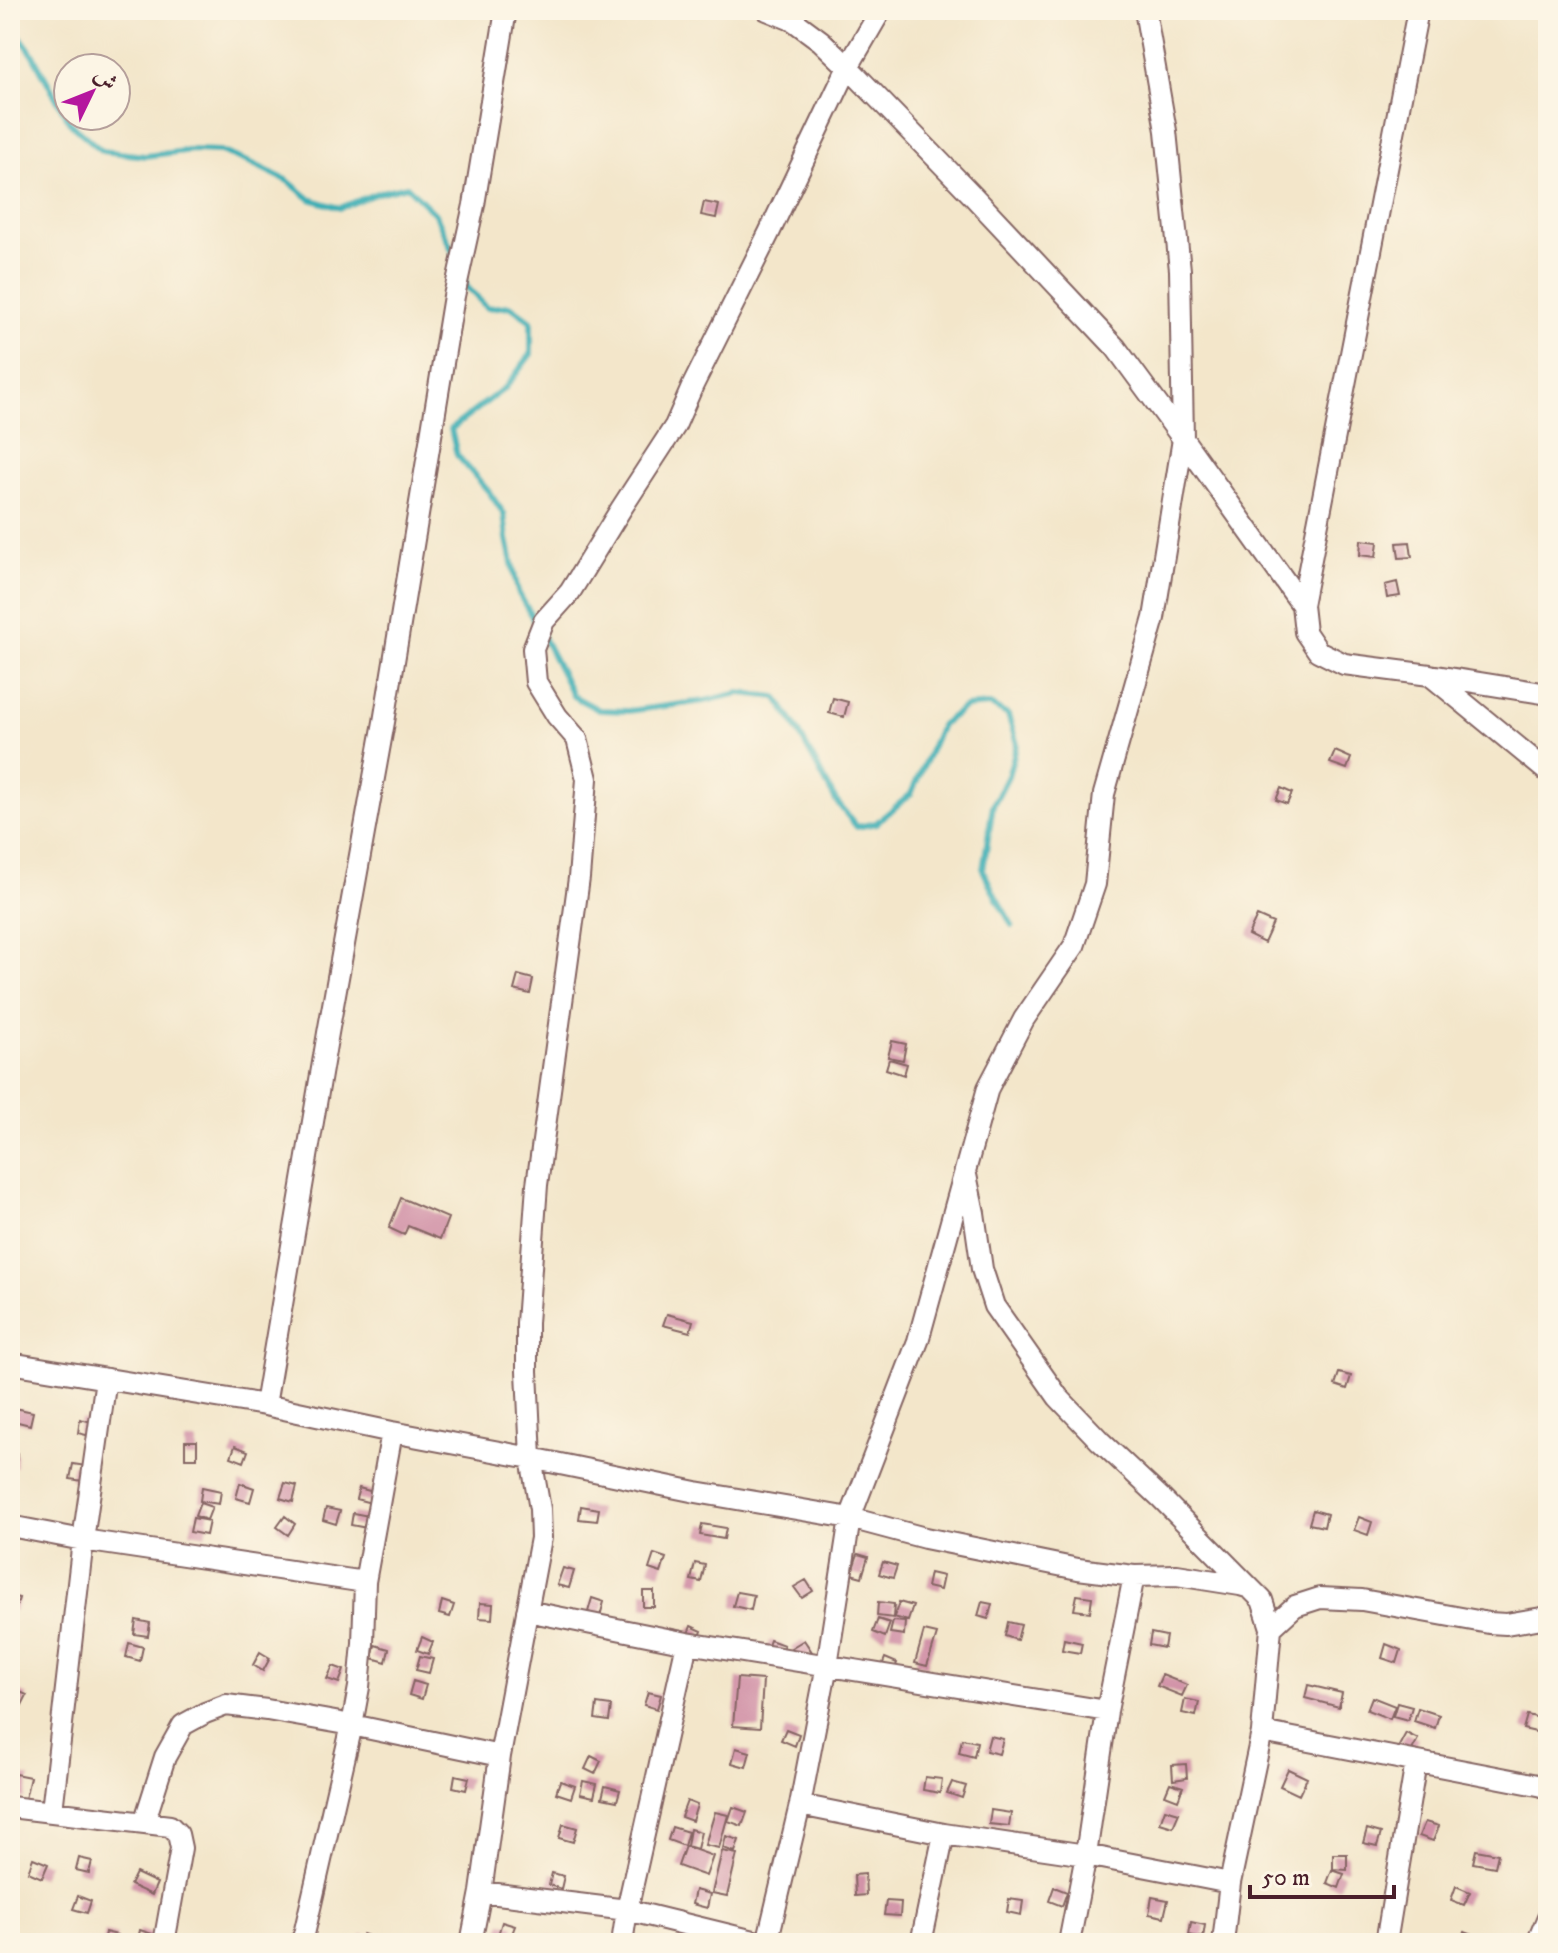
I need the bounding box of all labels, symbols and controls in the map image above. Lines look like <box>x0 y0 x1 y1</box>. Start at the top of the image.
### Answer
north arrow <box>52 52 132 132</box>
text: ش <box>88 62 123 97</box>
scale bar <box>1250 1849 1394 1899</box>
text: 50 m <box>1262 1863 1310 1893</box>

